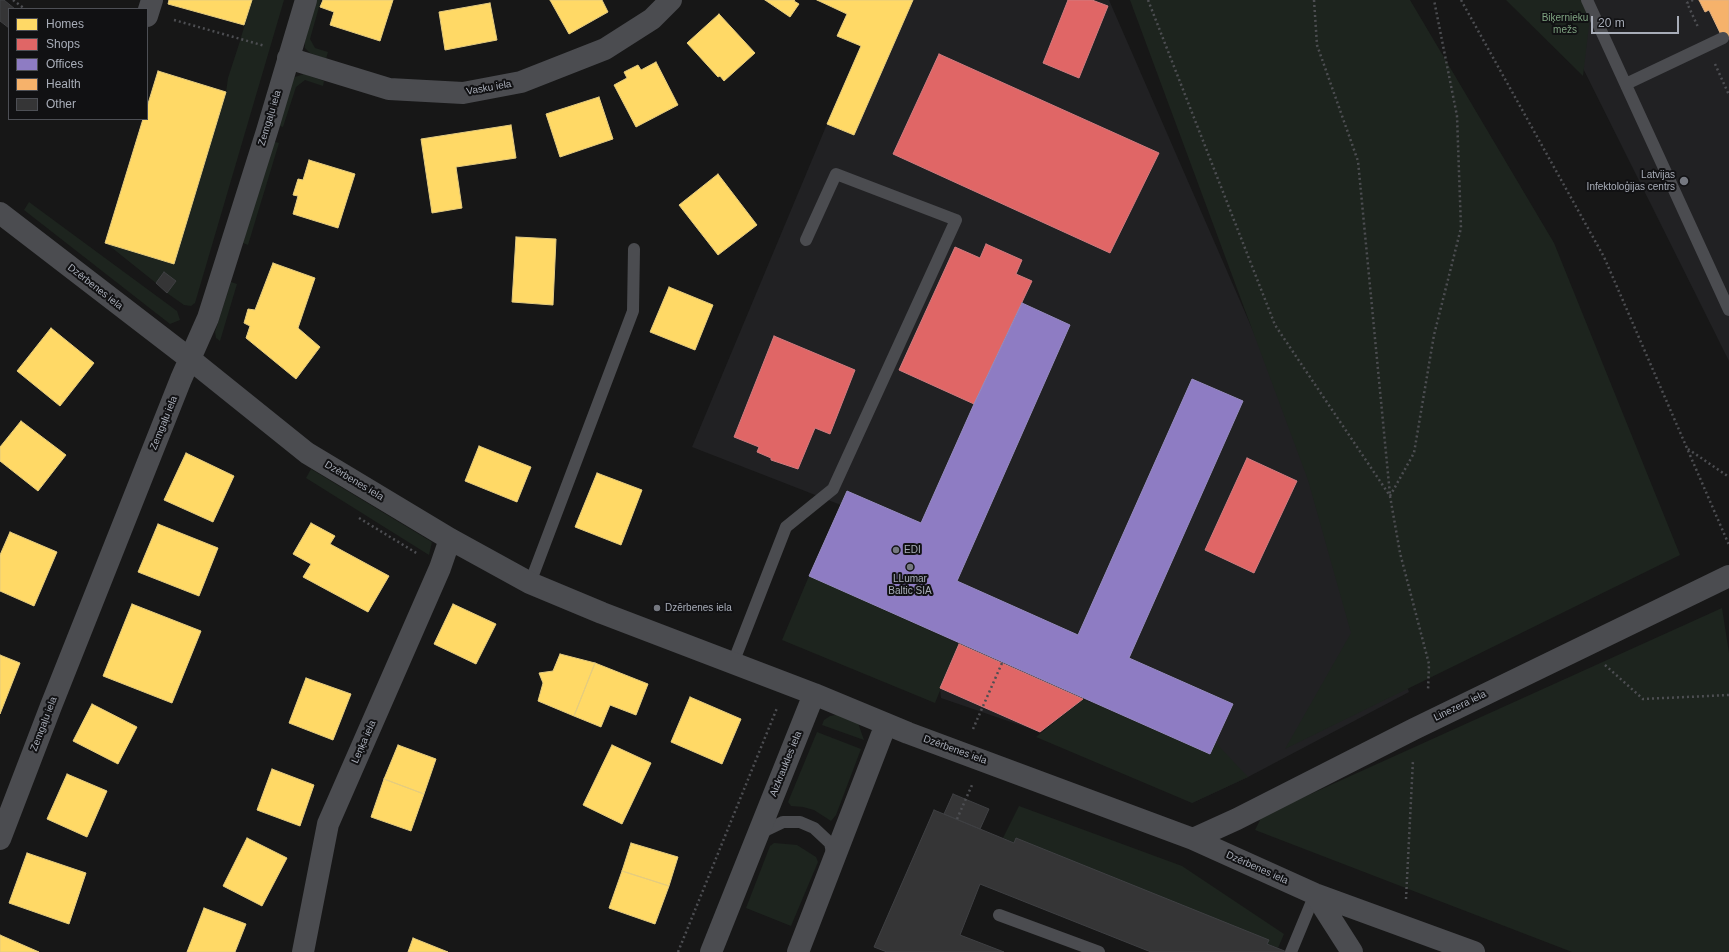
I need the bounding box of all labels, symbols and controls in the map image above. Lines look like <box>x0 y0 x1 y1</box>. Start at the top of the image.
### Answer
legend <box>8 8 148 120</box>
scale bar <box>1593 8 1681 34</box>
park label: Biķernieku mežs <box>1542 12 1588 36</box>
text: 20 m <box>1598 16 1625 30</box>
text: Homes <box>46 17 84 31</box>
text: Shops <box>46 37 80 51</box>
text: Offices <box>46 57 83 71</box>
text: Health <box>46 77 81 91</box>
street label: Vasku iela <box>466 78 512 98</box>
street label: Zemgaļu iela <box>256 89 284 147</box>
text: Other <box>46 97 76 111</box>
place label: Latvijas Infektoloģijas centrs <box>1587 169 1675 192</box>
marker: Latvijas Infektoloģijas centrs <box>1678 175 1690 187</box>
street label: Dzērbenes iela <box>65 262 125 312</box>
street label: Zemgaļu iela <box>148 394 180 452</box>
street label: Dzērbenes iela <box>322 459 386 503</box>
place label: EDI <box>904 544 921 556</box>
marker: EDI <box>891 545 901 555</box>
marker: LLumar Baltic SIA <box>905 562 915 572</box>
place label: LLumar Baltic SIA <box>888 573 932 596</box>
place label: Dzērbenes iela <box>665 602 732 614</box>
marker: Dzērbenes iela <box>652 603 662 613</box>
street label: Linezera iela <box>1432 688 1488 724</box>
street label: Zemgaļu iela <box>28 695 60 753</box>
street label: Leņķa iela <box>349 719 379 765</box>
street label: Aizkraukles iela <box>767 730 805 798</box>
street label: Dzērbenes iela <box>922 733 988 767</box>
street label: Dzērbenes iela <box>1224 849 1290 887</box>

